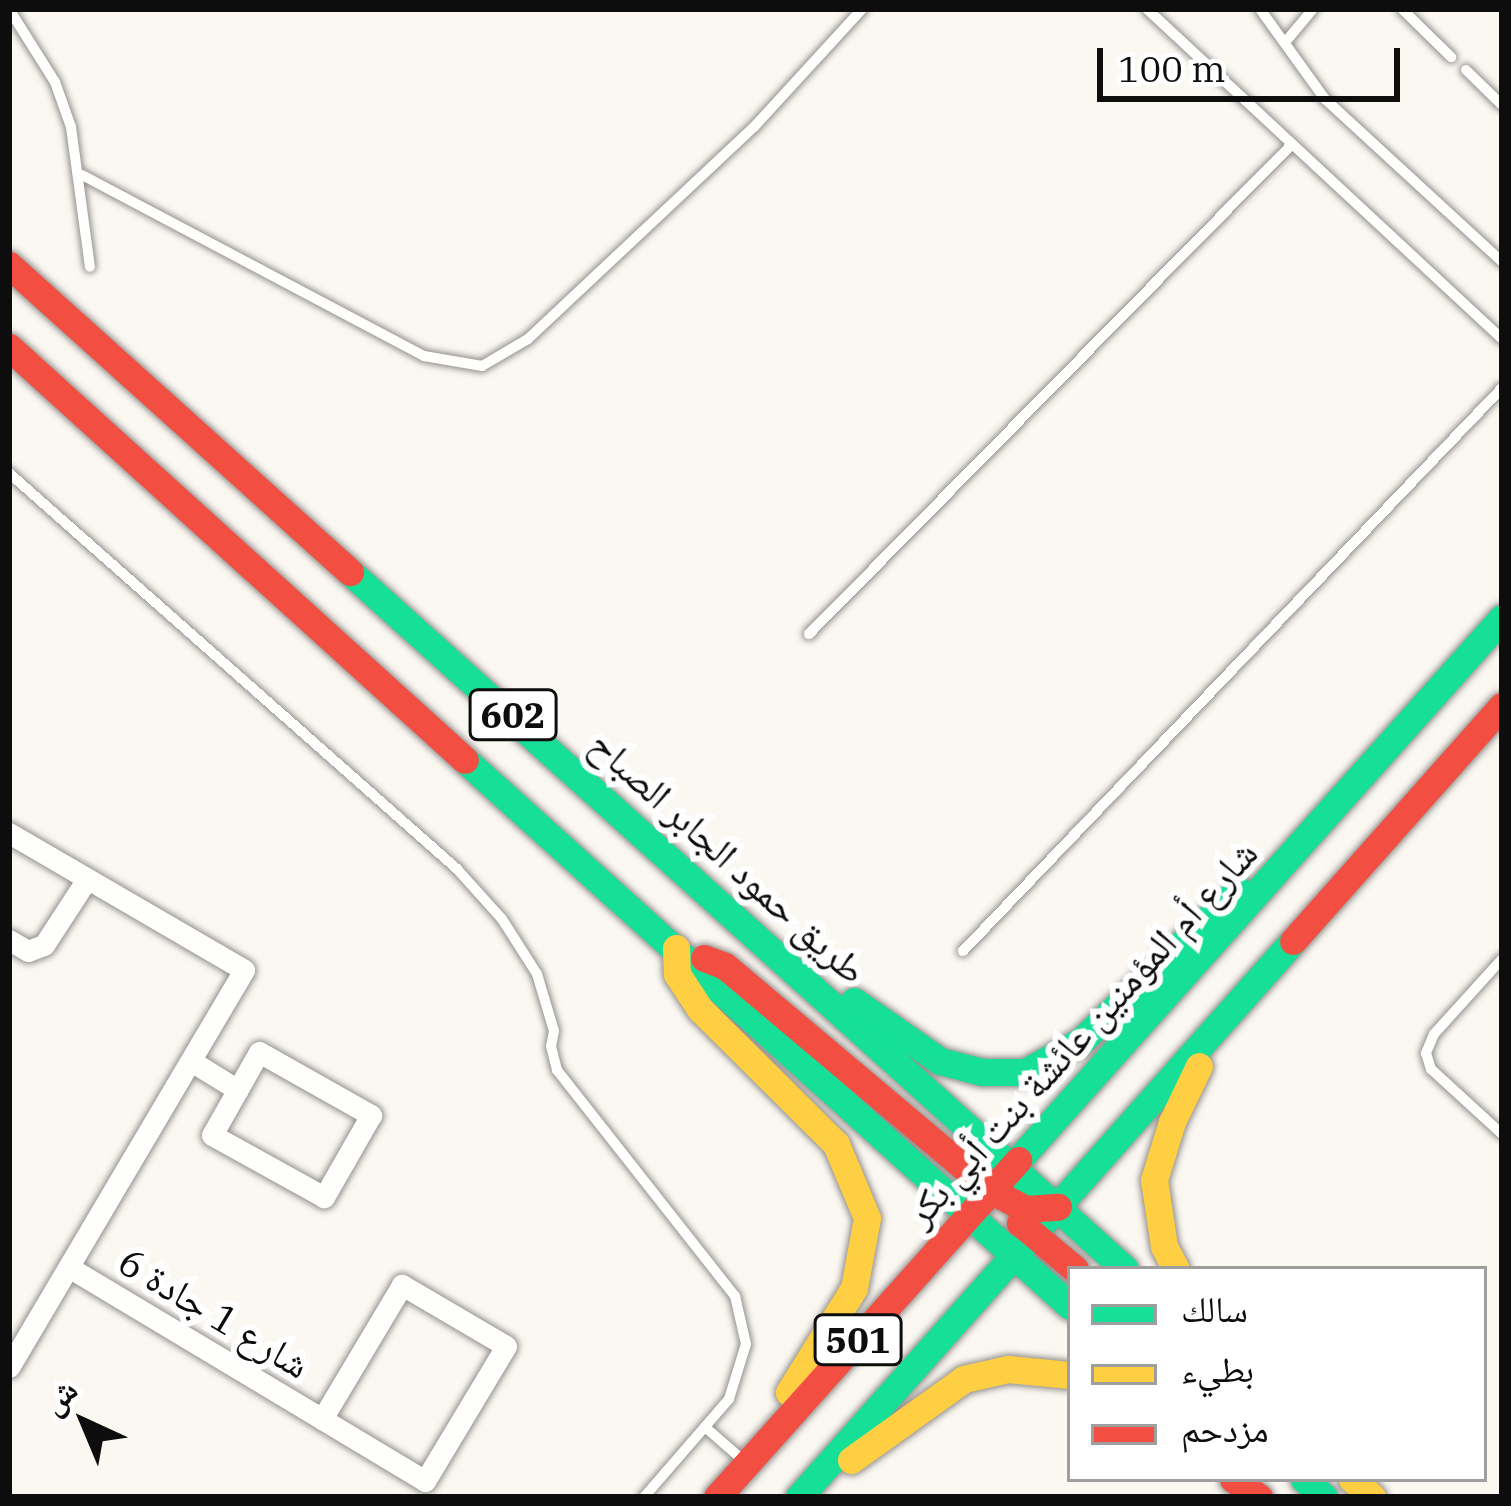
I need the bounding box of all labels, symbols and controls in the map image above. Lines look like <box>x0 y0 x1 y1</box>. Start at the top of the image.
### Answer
scale bar <box>1103 24 1406 98</box>
text: 100 m <box>1118 45 1225 92</box>
road number: 602 <box>468 685 558 745</box>
street label: طريق حمود الجابر الصباح <box>580 720 876 994</box>
street label: شارع أم المؤمنين عائشة بنت أبي بكر <box>895 830 1267 1236</box>
street label: شارع 1 جادة 6 <box>110 1238 318 1388</box>
legend <box>1067 1266 1487 1482</box>
text: سالك <box>1181 1285 1248 1332</box>
road number: 501 <box>813 1310 903 1370</box>
text: بطيء <box>1181 1345 1254 1392</box>
north arrow <box>24 1362 144 1482</box>
text: ش <box>31 1368 86 1423</box>
text: مزدحم <box>1181 1405 1269 1452</box>

